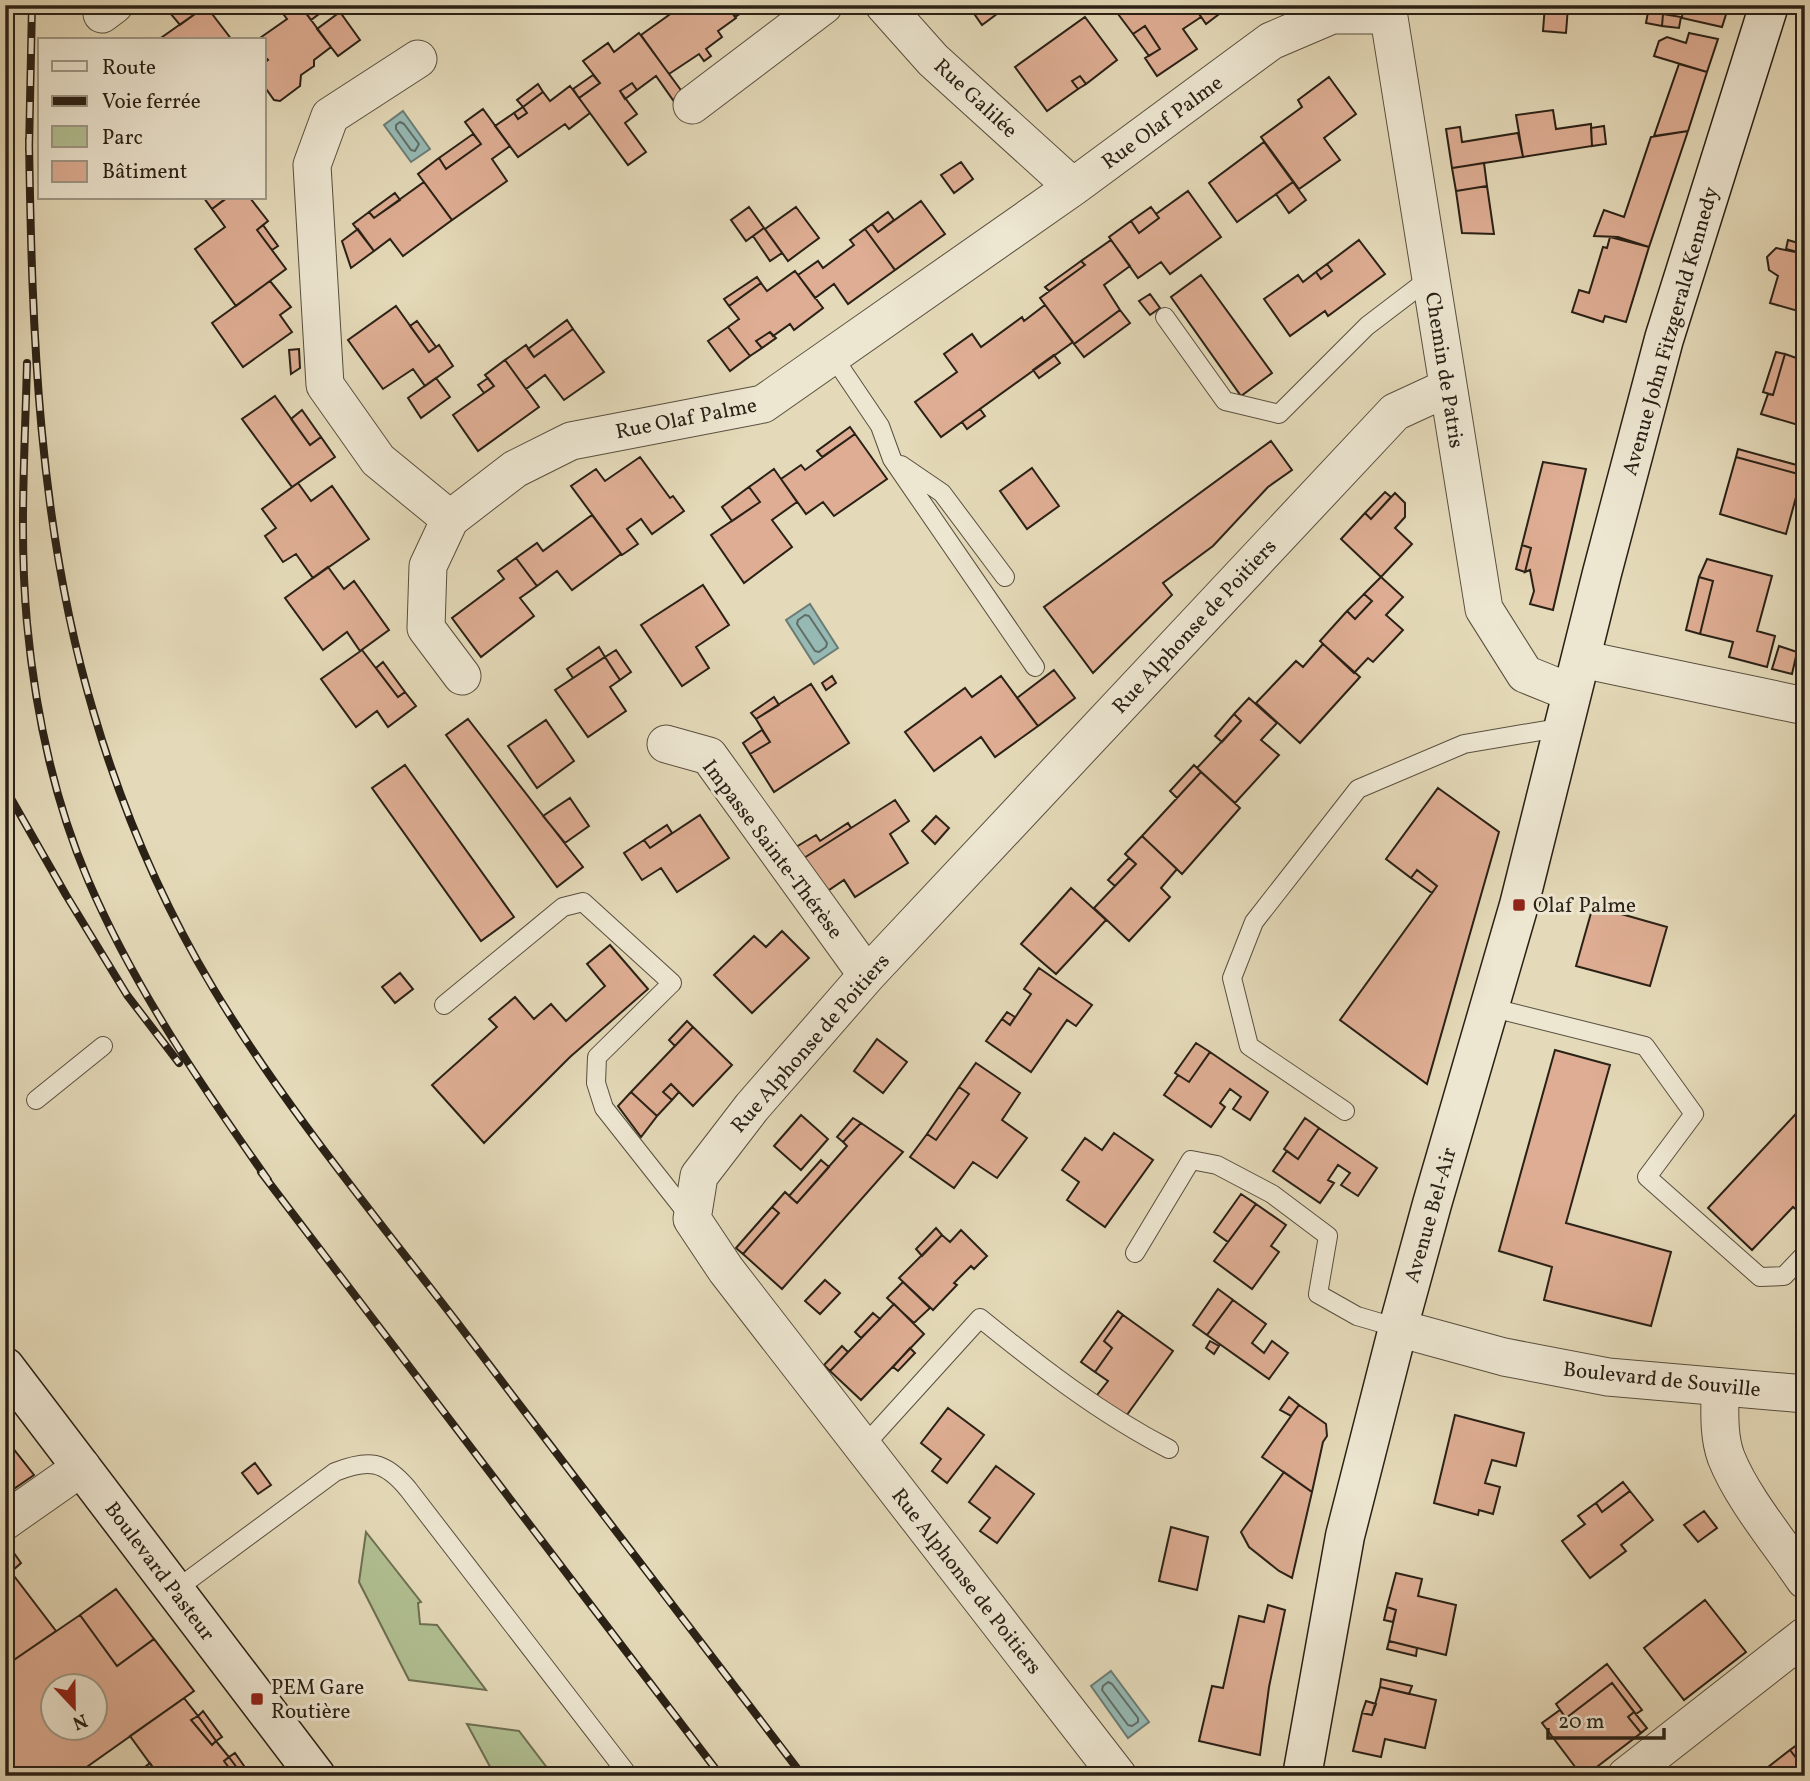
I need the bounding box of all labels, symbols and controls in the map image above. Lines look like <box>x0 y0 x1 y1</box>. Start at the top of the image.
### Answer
legend <box>38 38 266 200</box>
street label: Rue Galilée <box>927 53 1023 146</box>
text: Route <box>102 54 156 83</box>
street label: Rue Olaf Palme <box>1096 69 1229 177</box>
text: Voie ferrée <box>102 88 201 117</box>
text: Parc <box>102 124 143 153</box>
text: Bâtiment <box>102 158 187 187</box>
street label: Avenue John Fitzgerald Kennedy <box>1616 183 1727 479</box>
street label: Chemin de Patris <box>1417 290 1470 450</box>
street label: Rue Olaf Palme <box>613 392 759 447</box>
street label: Rue Alphonse de Poitiers <box>1106 533 1284 721</box>
street label: Impasse Sainte-Thérèse <box>695 754 849 946</box>
place label: Olaf Palme <box>1533 892 1636 921</box>
marker: Olaf Palme <box>1511 897 1527 913</box>
street label: Rue Alphonse de Poitiers <box>725 948 897 1140</box>
street label: Avenue Bel-Air <box>1398 1144 1465 1287</box>
street label: Boulevard de Souville <box>1562 1356 1762 1405</box>
street label: Rue Alphonse de Poitiers <box>884 1483 1048 1681</box>
street label: Boulevard Pasteur <box>97 1496 221 1648</box>
north arrow <box>38 1672 108 1742</box>
place label: PEM Gare Routière <box>271 1674 364 1727</box>
marker: PEM Gare Routière <box>249 1691 265 1707</box>
scale bar <box>1548 1697 1663 1741</box>
text: N <box>68 1706 91 1736</box>
text: 20 m <box>1558 1708 1604 1737</box>

